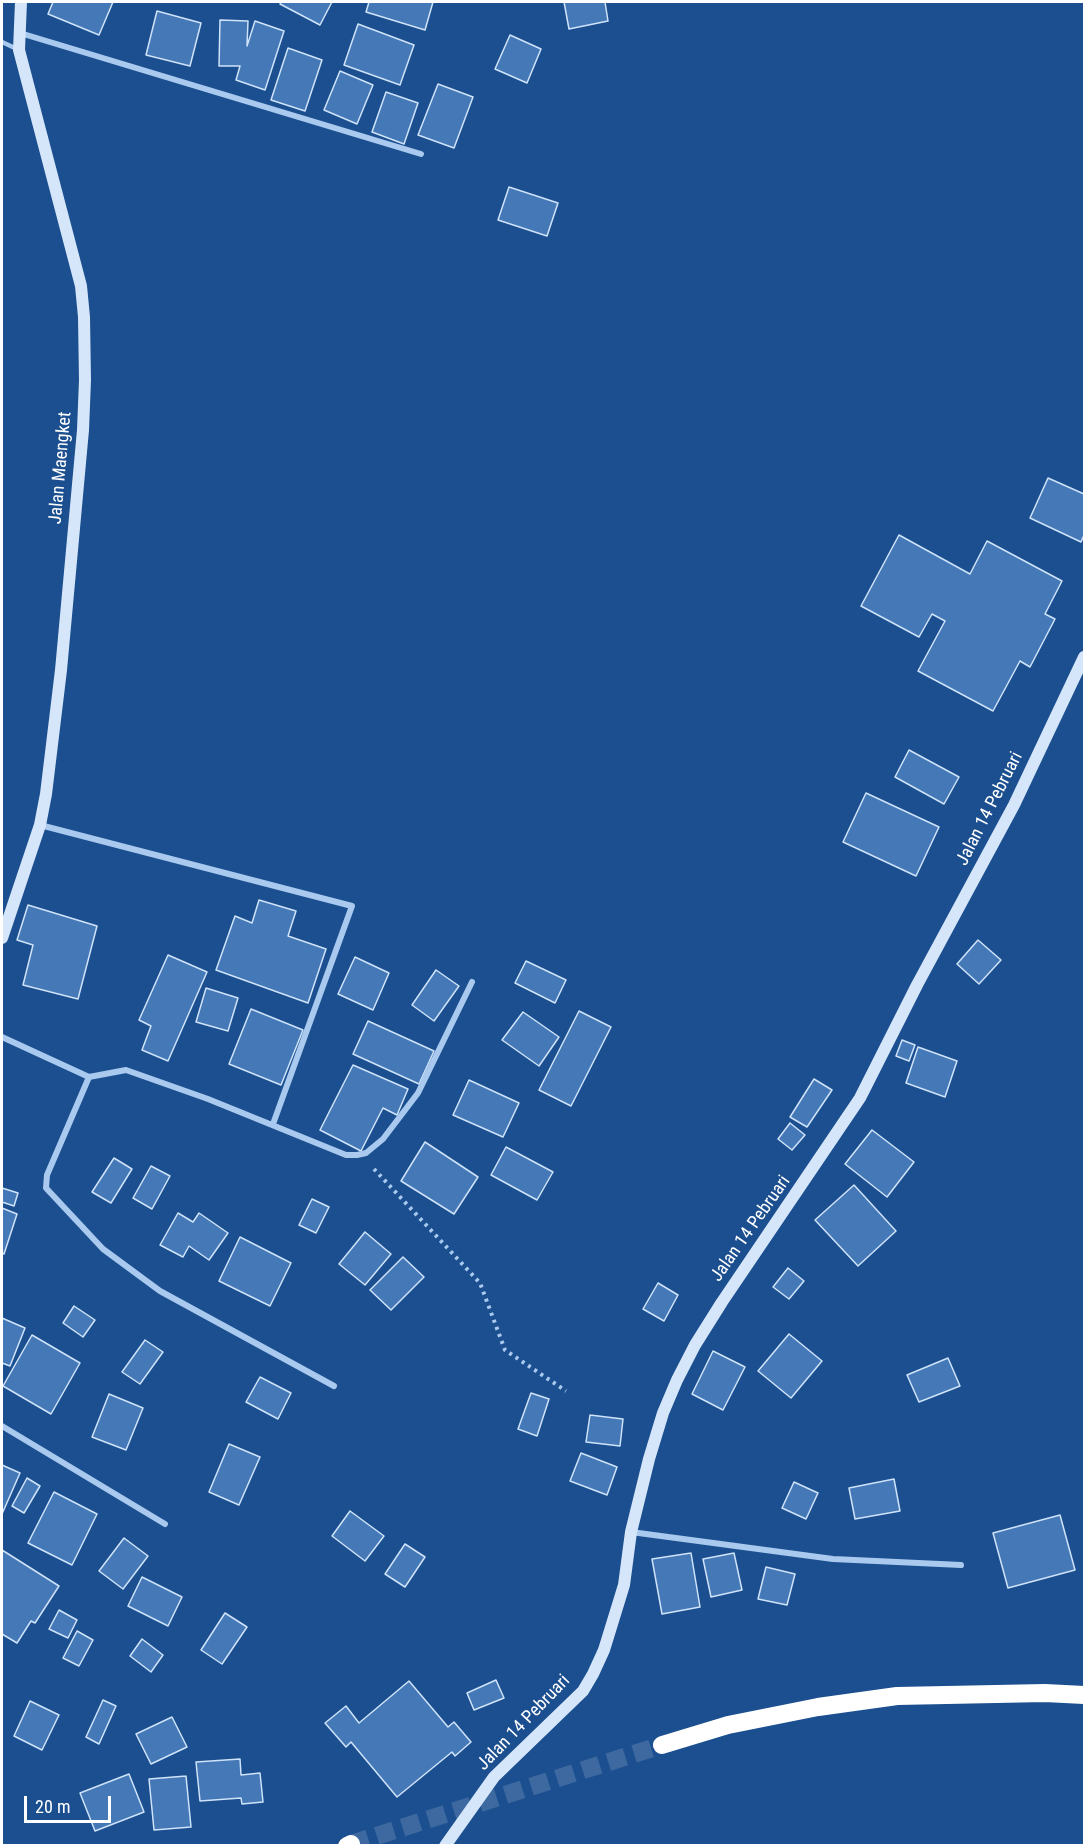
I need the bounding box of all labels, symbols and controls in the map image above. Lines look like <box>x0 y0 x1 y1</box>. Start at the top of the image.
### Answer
street label: Jalan Maengket <box>45 411 77 525</box>
street label: Jalan 14 Pebruari <box>952 749 1028 869</box>
street label: Jalan 14 Pebruari <box>706 1172 796 1286</box>
street label: Jalan 14 Pebruari <box>473 1671 575 1775</box>
scale bar <box>27 1784 114 1822</box>
text: 20 m <box>35 1796 70 1817</box>

